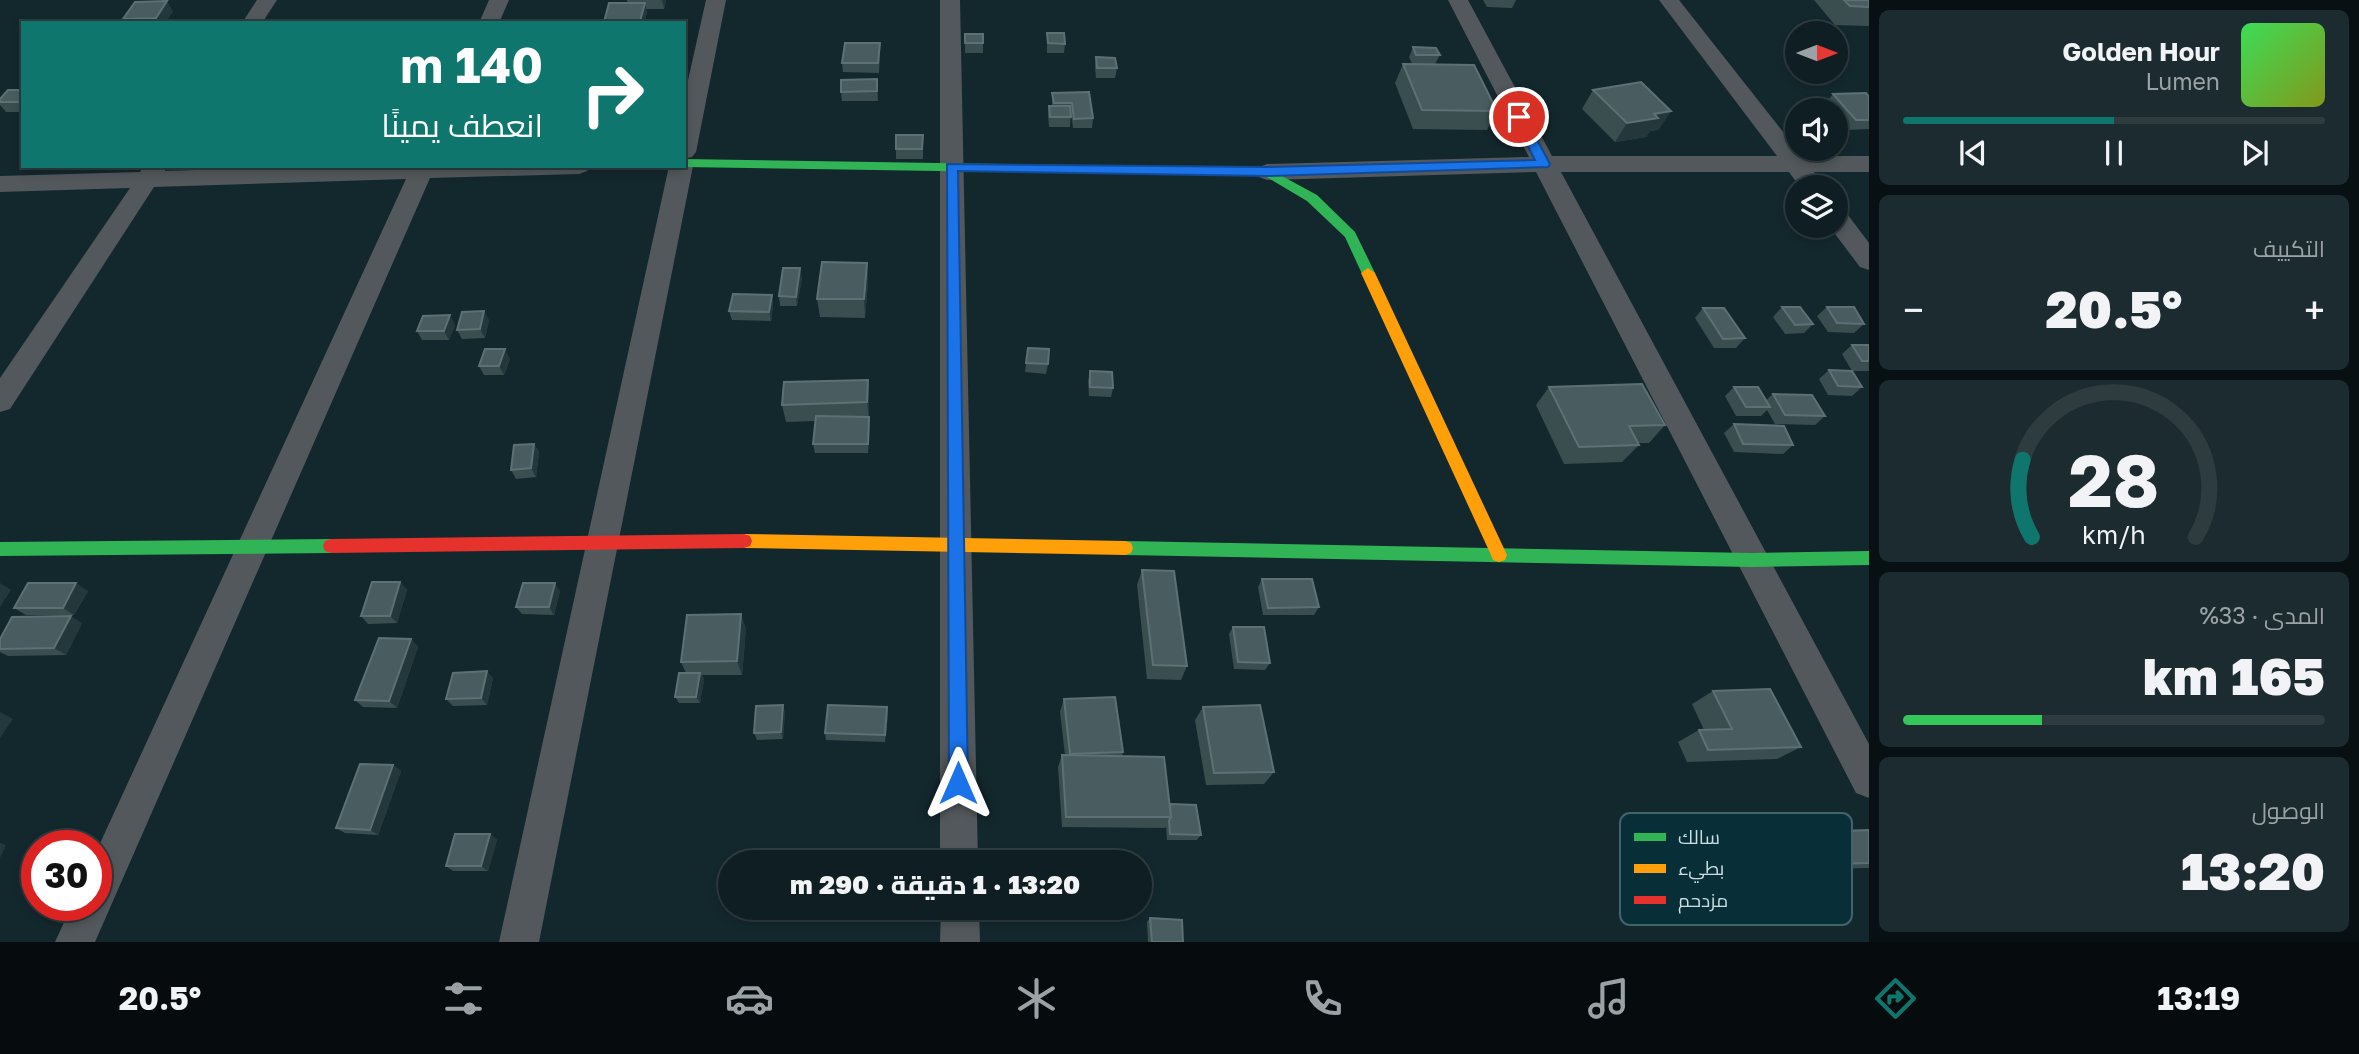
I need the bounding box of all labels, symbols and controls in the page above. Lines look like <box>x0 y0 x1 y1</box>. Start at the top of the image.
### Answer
north arrow <box>1785 21 1848 84</box>
map controls <box>1785 21 1848 238</box>
text: 140 m <box>400 35 543 94</box>
text: Golden Hour <box>2062 36 2220 67</box>
icon: right <box>567 49 658 140</box>
text: Lumen <box>2146 67 2220 95</box>
pin <box>1489 87 1549 147</box>
icon: arrive <box>1500 98 1538 136</box>
button: sound <box>1785 98 1848 161</box>
text: انعطف يمينًا <box>381 106 543 144</box>
icon: previous <box>1954 134 1992 172</box>
icon: pause <box>2095 134 2133 172</box>
icon: next <box>2236 134 2274 172</box>
button: layers <box>1785 175 1848 238</box>
text: التكييف <box>2253 234 2325 262</box>
text: 20.5° <box>2046 277 2182 339</box>
text: − <box>1903 287 1924 332</box>
text: + <box>2304 287 2325 332</box>
text: 28 <box>2069 436 2160 523</box>
text: km/h <box>2082 519 2146 550</box>
text: المدى · 33% <box>2199 601 2325 629</box>
text: 165 km <box>2143 644 2325 706</box>
position arrow <box>921 746 995 820</box>
text: الوصول <box>2252 796 2325 824</box>
legend <box>1620 813 1852 925</box>
text: سالك <box>1678 825 1720 848</box>
speed limit sign: 30 <box>21 830 112 921</box>
text: 13:20 <box>2181 839 2325 901</box>
text: بطيء <box>1678 856 1724 883</box>
text: 13:20 · 1 دقيقة · 290 m <box>790 869 1080 900</box>
text: مزدحم <box>1678 888 1728 914</box>
icon: filters <box>439 974 488 1023</box>
icon: car <box>725 974 774 1023</box>
icon: climate <box>1012 974 1061 1023</box>
icon: phone <box>1298 974 1347 1023</box>
icon: music <box>1584 974 1633 1023</box>
icon: directions <box>1871 974 1920 1023</box>
text: 20.5° <box>119 979 201 1017</box>
text: 13:19 <box>2157 979 2240 1017</box>

